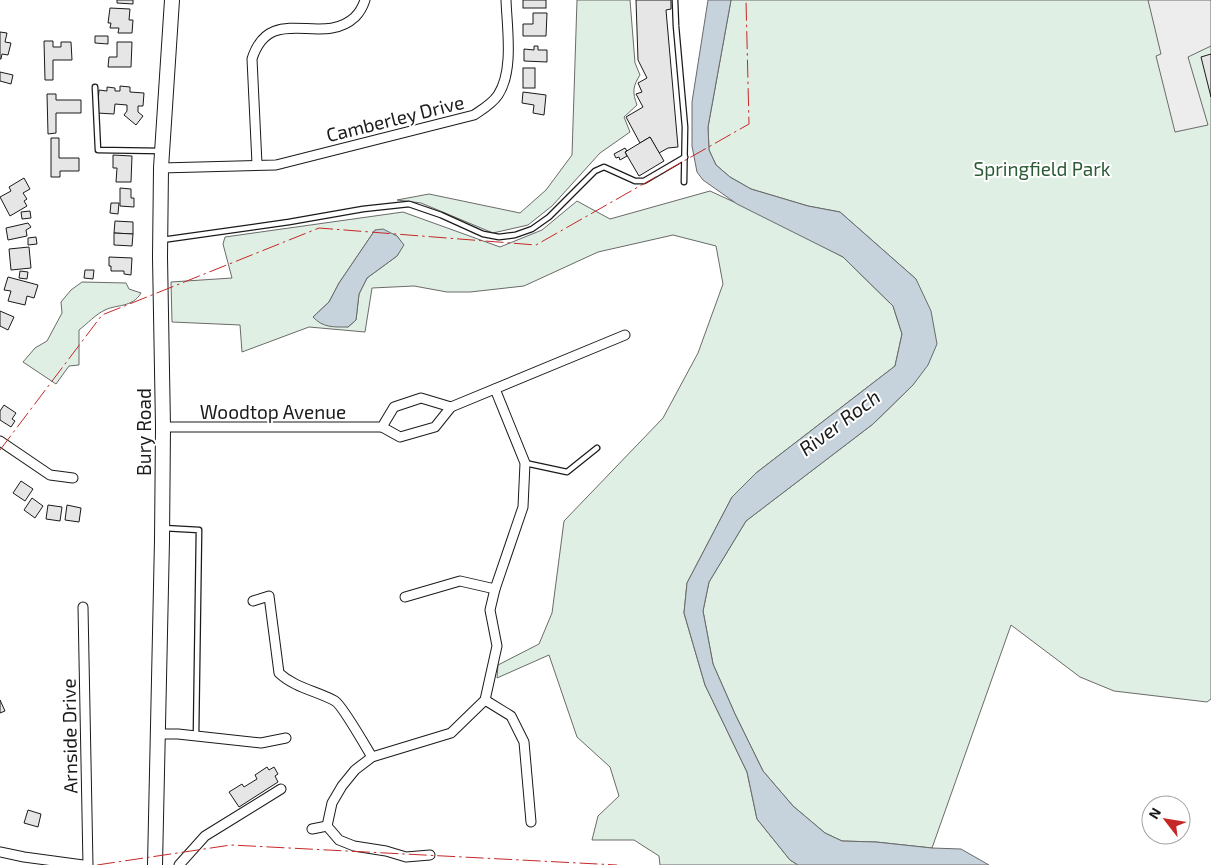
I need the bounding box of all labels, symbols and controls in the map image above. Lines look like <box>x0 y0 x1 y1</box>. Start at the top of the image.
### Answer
street label: Camberley Drive <box>324 90 466 146</box>
park label: Springfield Park <box>974 157 1111 180</box>
water label: River Roch <box>794 384 884 460</box>
street label: Bury Road <box>132 388 155 476</box>
street label: Woodtop Avenue <box>200 400 346 423</box>
street label: Arnside Drive <box>56 678 82 794</box>
north arrow <box>1141 795 1191 845</box>
text: N <box>1145 804 1164 822</box>

